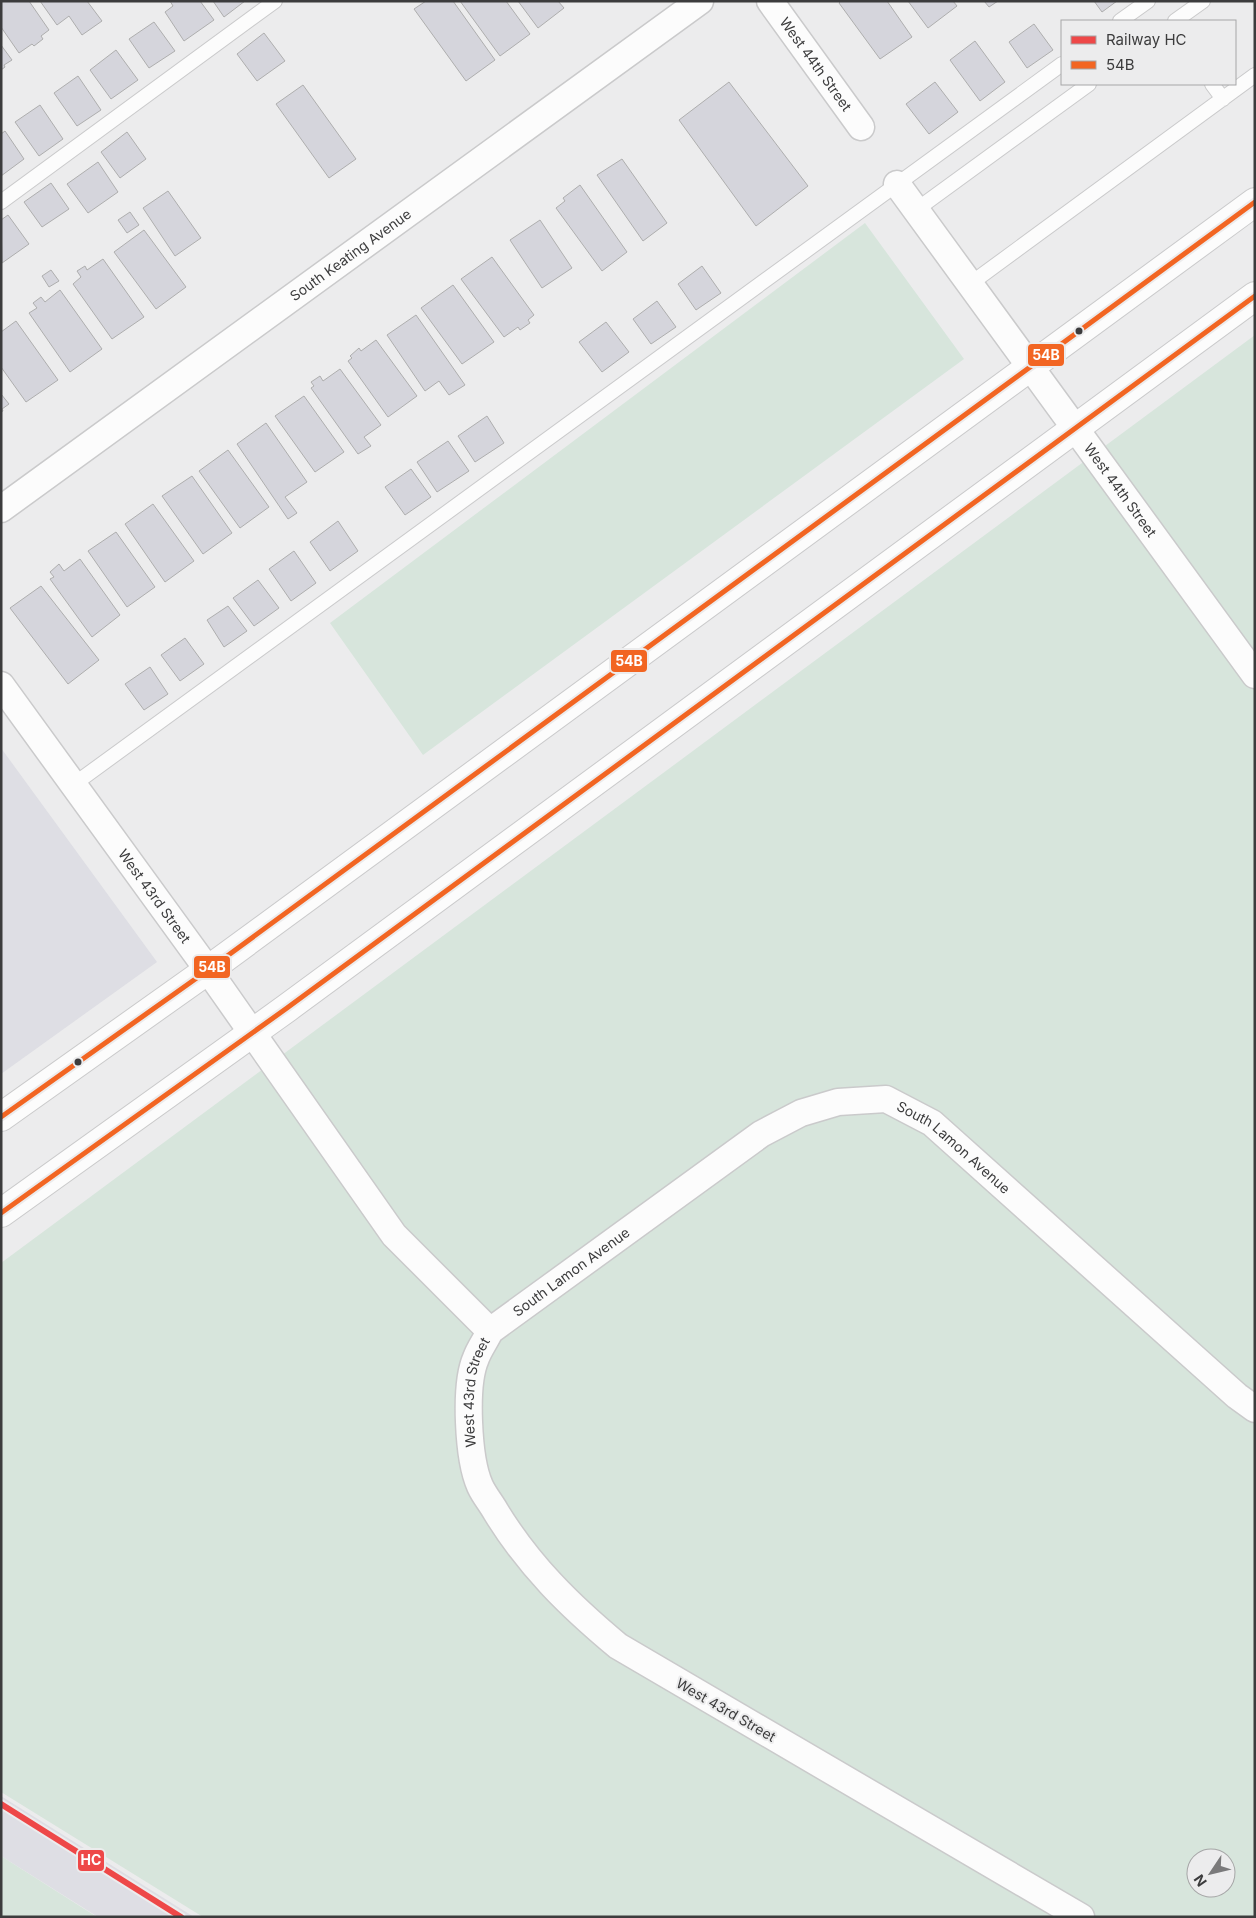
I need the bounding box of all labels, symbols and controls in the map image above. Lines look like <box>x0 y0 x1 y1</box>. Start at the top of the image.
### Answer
street label: West 44th Street <box>776 14 856 115</box>
legend <box>1061 20 1236 85</box>
text: Railway HC <box>1106 30 1187 49</box>
text: 54B <box>1106 55 1135 74</box>
street label: South Keating Avenue <box>286 205 414 304</box>
unlabelled marker <box>1074 326 1084 336</box>
line badge: 54B <box>1027 343 1065 367</box>
text: 54B <box>1032 346 1060 363</box>
street label: West 44th Street <box>1081 440 1161 540</box>
line badge: 54B <box>610 649 648 673</box>
text: 54B <box>615 652 643 669</box>
street label: West 43rd Street <box>115 846 195 947</box>
line badge: 54B <box>193 955 231 979</box>
text: 54B <box>198 958 226 975</box>
unlabelled marker <box>73 1057 83 1067</box>
street label: South Lamon Avenue <box>894 1097 1014 1197</box>
street label: South Lamon Avenue <box>509 1223 633 1320</box>
street label: West 43rd Street <box>460 1334 493 1448</box>
street label: West 43rd Street <box>674 1674 779 1745</box>
north arrow <box>1186 1848 1236 1898</box>
line badge: HC <box>77 1849 105 1872</box>
text: HC <box>81 1851 101 1868</box>
text: N <box>1190 1871 1210 1890</box>

